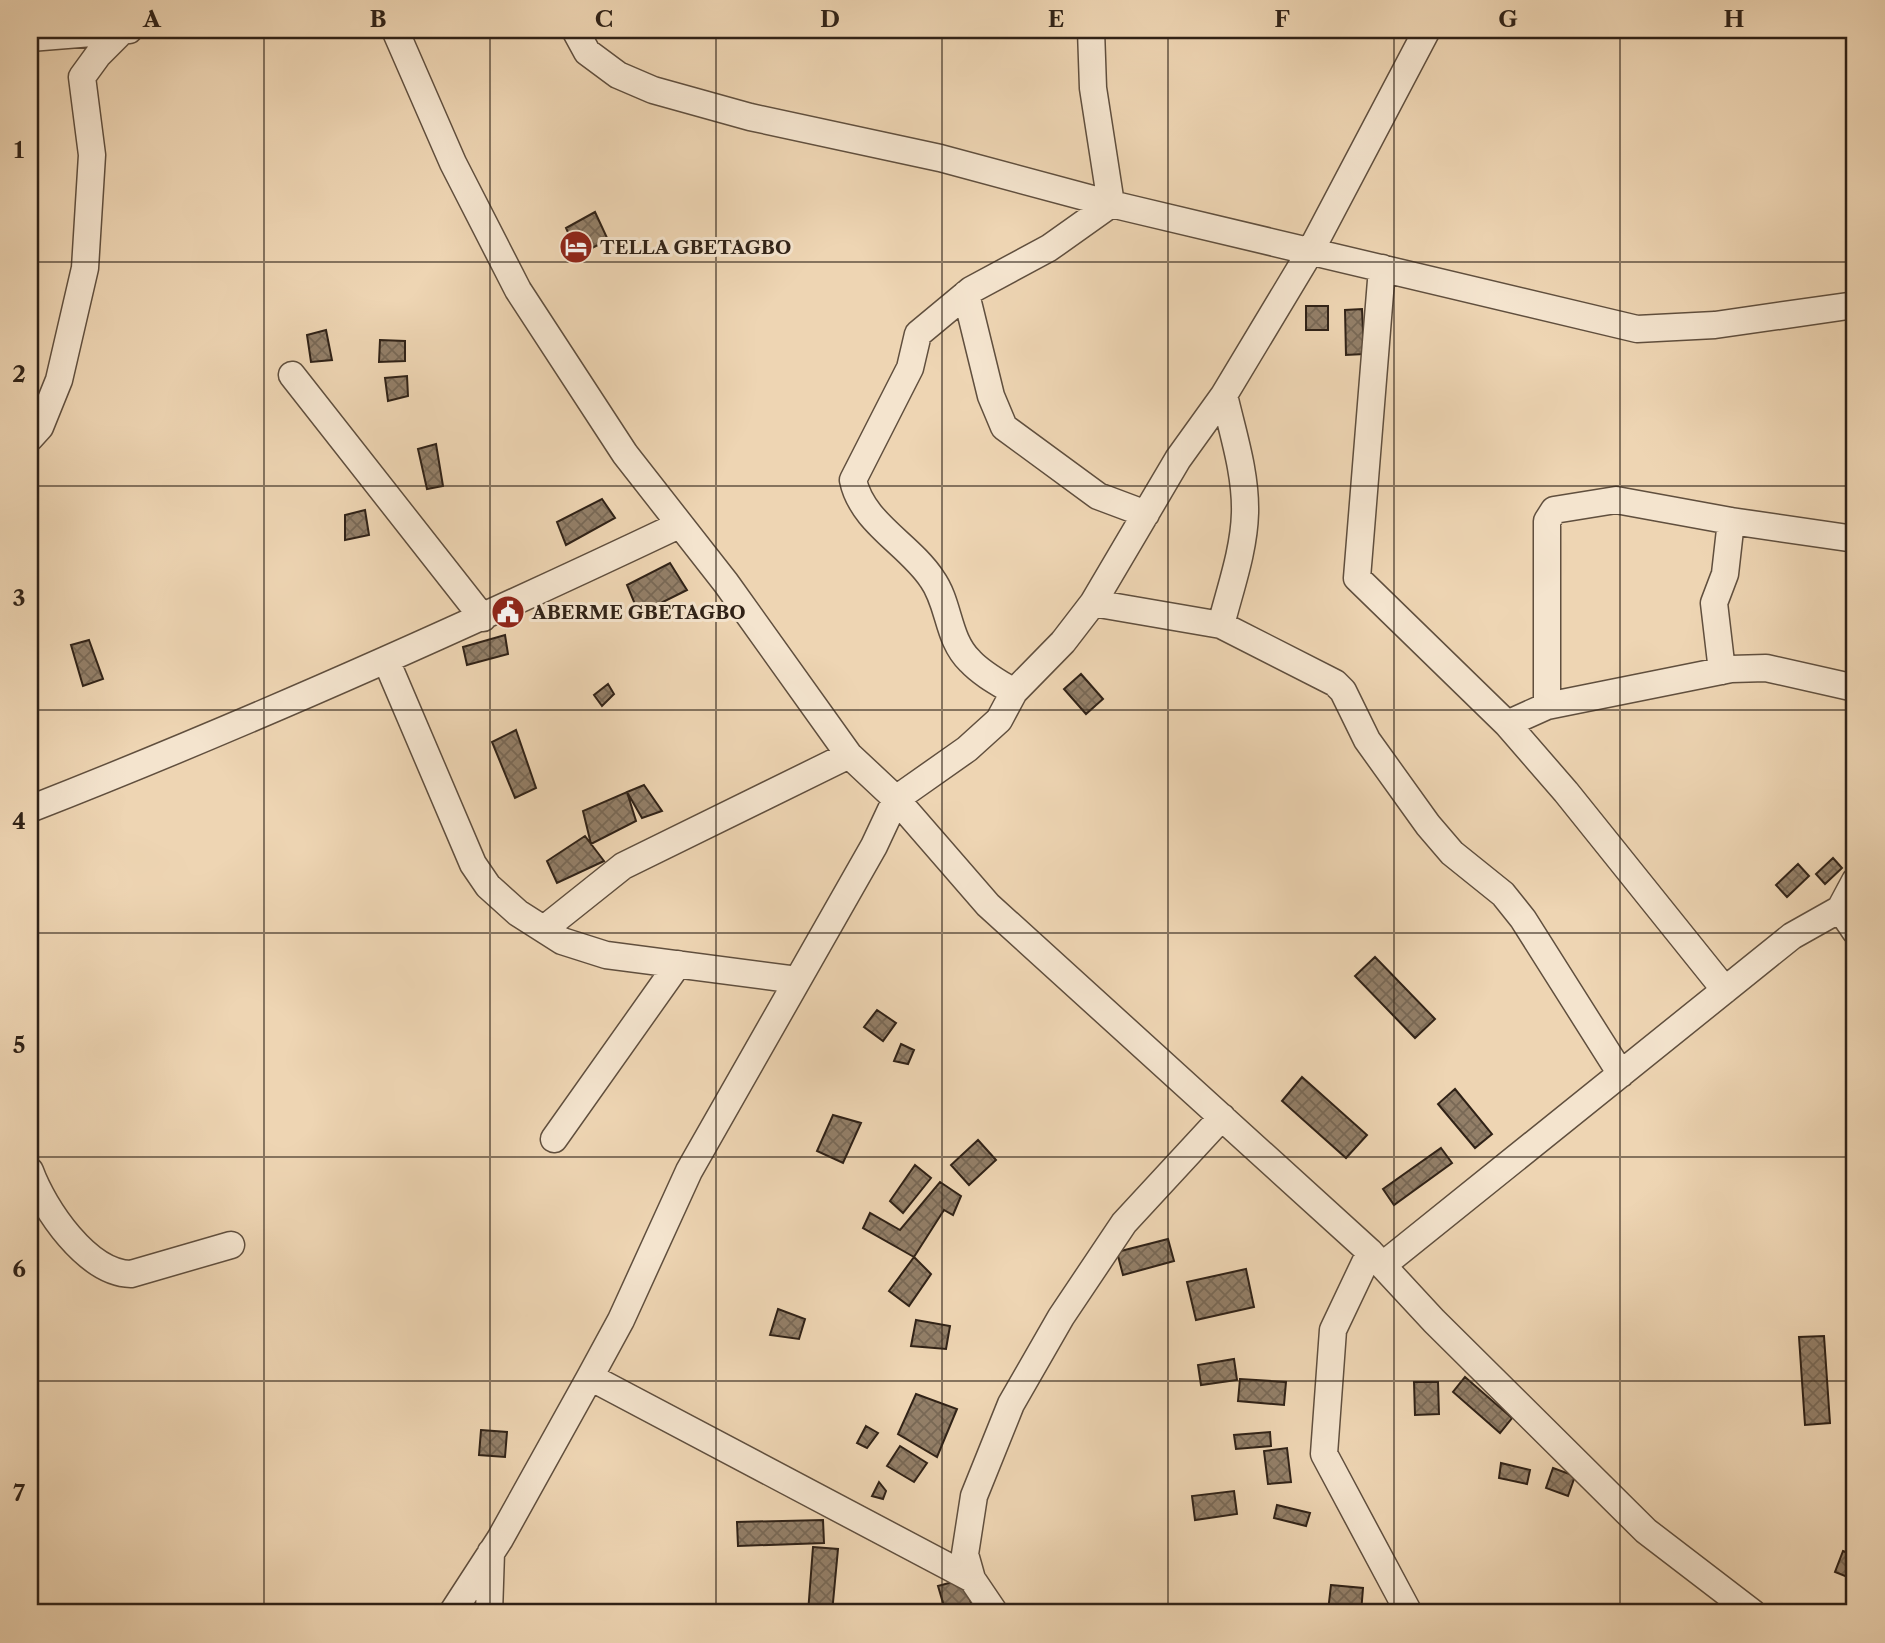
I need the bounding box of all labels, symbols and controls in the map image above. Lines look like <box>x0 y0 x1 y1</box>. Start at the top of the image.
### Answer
text: A <box>142 5 162 33</box>
text: B <box>369 5 387 33</box>
text: C <box>595 5 613 33</box>
text: D <box>820 5 840 33</box>
text: E <box>1048 5 1064 33</box>
text: F <box>1274 5 1290 33</box>
text: G <box>1498 5 1518 33</box>
text: H <box>1724 5 1745 33</box>
text: 1 <box>14 136 25 164</box>
hotel icon: TELLA GBETAGBO <box>557 228 595 266</box>
place label: TELLA GBETAGBO <box>600 236 791 259</box>
text: 2 <box>12 360 26 388</box>
text: 3 <box>13 584 26 612</box>
public building icon: ABERME GBETAGBO <box>489 593 527 631</box>
place label: ABERME GBETAGBO <box>531 601 746 624</box>
text: 4 <box>12 807 26 835</box>
text: 5 <box>13 1031 25 1059</box>
text: 6 <box>12 1255 26 1283</box>
text: 7 <box>13 1479 25 1507</box>

